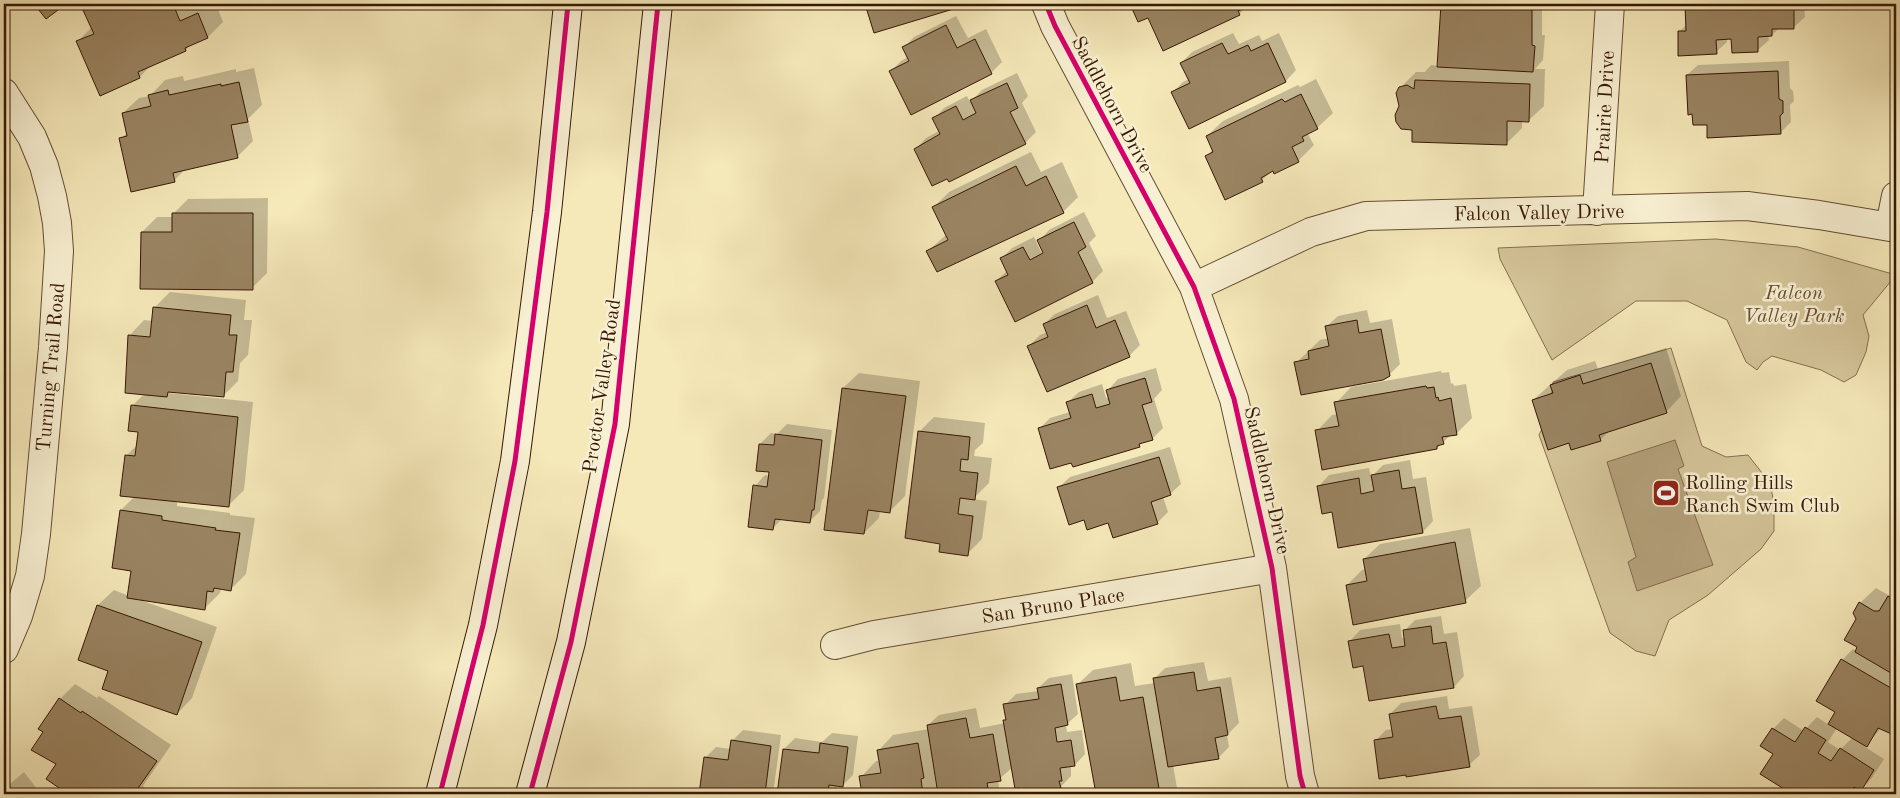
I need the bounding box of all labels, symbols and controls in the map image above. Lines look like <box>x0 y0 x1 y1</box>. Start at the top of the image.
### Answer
street label: Saddlehorn Drive <box>1067 33 1156 176</box>
street label: Prairie Drive <box>1593 50 1619 164</box>
street label: Falcon Valley Drive <box>1454 203 1624 225</box>
street label: Turning Trail Road <box>35 282 69 453</box>
park label: Falcon Valley Park <box>1743 284 1845 327</box>
street label: Proctor Valley Road <box>581 298 625 475</box>
street label: Saddlehorn Drive <box>1239 405 1293 556</box>
place label: Rolling Hills Ranch Swim Club <box>1685 474 1840 517</box>
sports icon: Rolling Hills Ranch Swim Club <box>1651 478 1681 508</box>
street label: San Bruno Place <box>980 586 1126 628</box>

